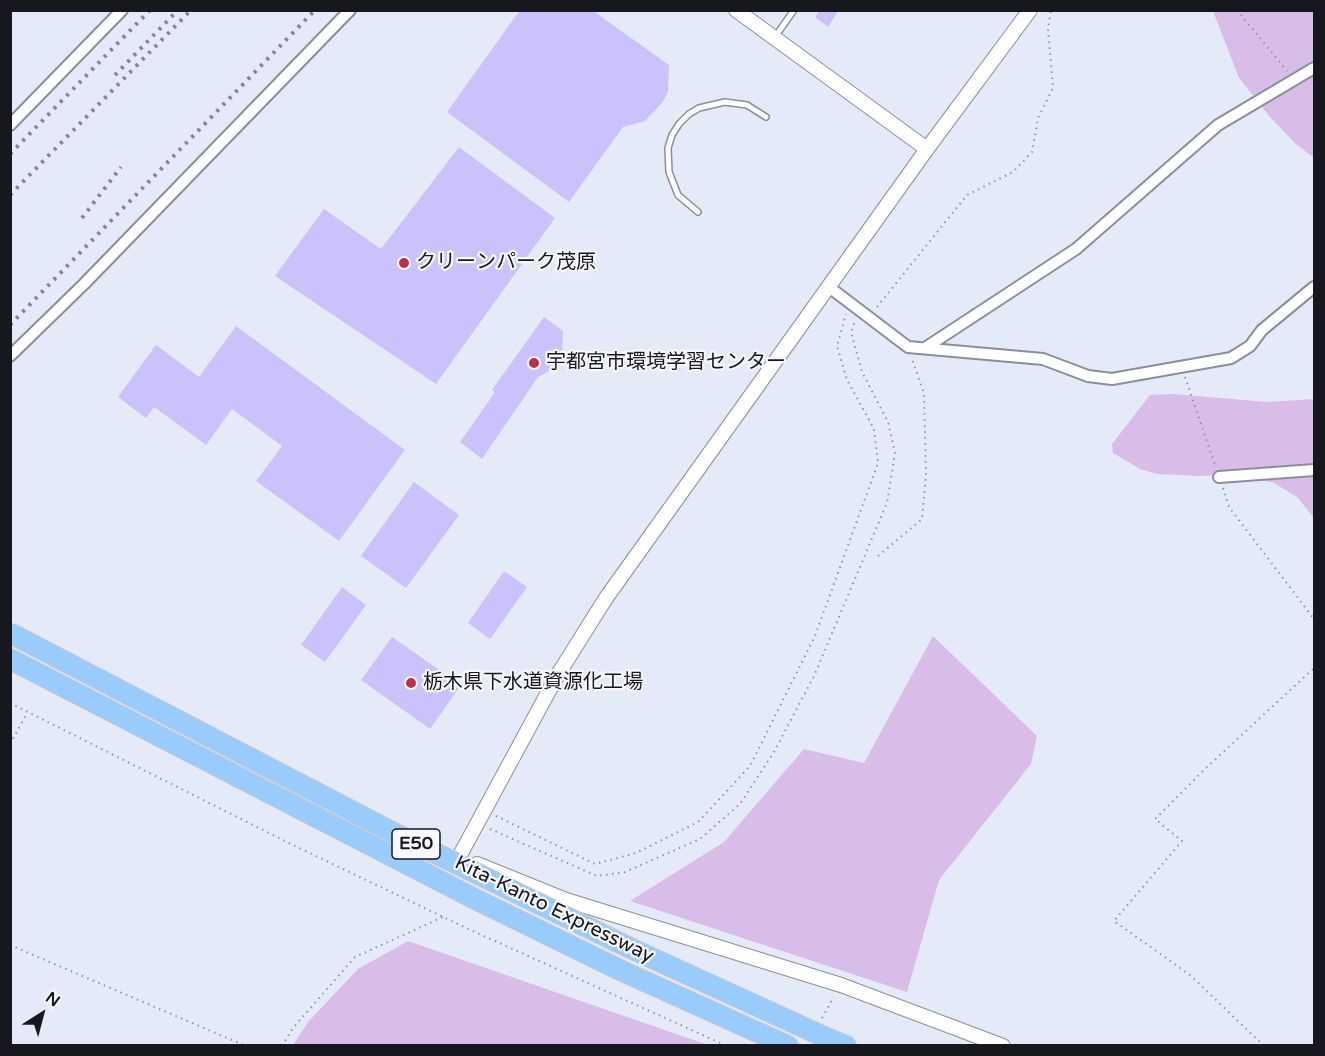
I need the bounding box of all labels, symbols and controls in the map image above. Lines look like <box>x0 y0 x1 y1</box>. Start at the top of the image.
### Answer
place label: クリーンパーク茂原 <box>416 251 596 275</box>
marker: クリーンパーク茂原 <box>397 256 411 270</box>
place label: 宇都宮市環境学習センター <box>546 351 786 375</box>
marker: 宇都宮市環境学習センター <box>527 356 541 370</box>
place label: 栃木県下水道資源化工場 <box>423 671 643 695</box>
marker: 栃木県下水道資源化工場 <box>404 676 418 690</box>
road number: E50 <box>392 829 440 859</box>
street label: Kita-Kanto Expressway <box>451 851 657 969</box>
north arrow <box>12 984 72 1044</box>
text: N <box>41 988 64 1011</box>

